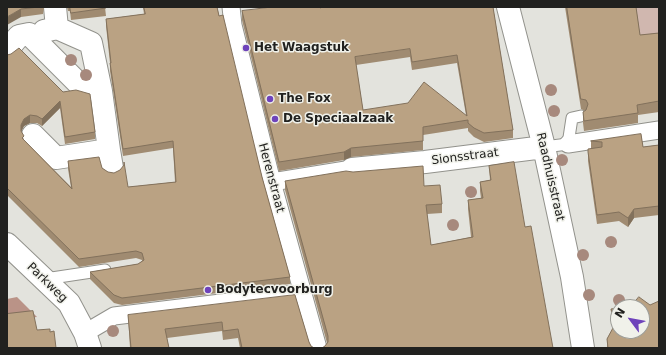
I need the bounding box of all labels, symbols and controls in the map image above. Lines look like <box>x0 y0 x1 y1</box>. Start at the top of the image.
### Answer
place label: Het Waagstuk <box>254 41 349 55</box>
marker: Het Waagstuk <box>241 43 251 53</box>
place label: The Fox <box>278 92 331 106</box>
marker: The Fox <box>265 94 275 104</box>
place label: De Speciaalzaak <box>283 112 393 126</box>
marker: De Speciaalzaak <box>270 114 280 124</box>
street label: Raadhuisstraat <box>533 131 567 223</box>
street label: Herenstraat <box>255 142 287 214</box>
street label: Sionsstraat <box>431 146 499 168</box>
street label: Parkweg <box>24 260 70 306</box>
place label: Bodytecvoorburg <box>216 283 333 297</box>
marker: Bodytecvoorburg <box>203 285 213 295</box>
north arrow <box>610 299 650 339</box>
text: N <box>612 306 628 320</box>

